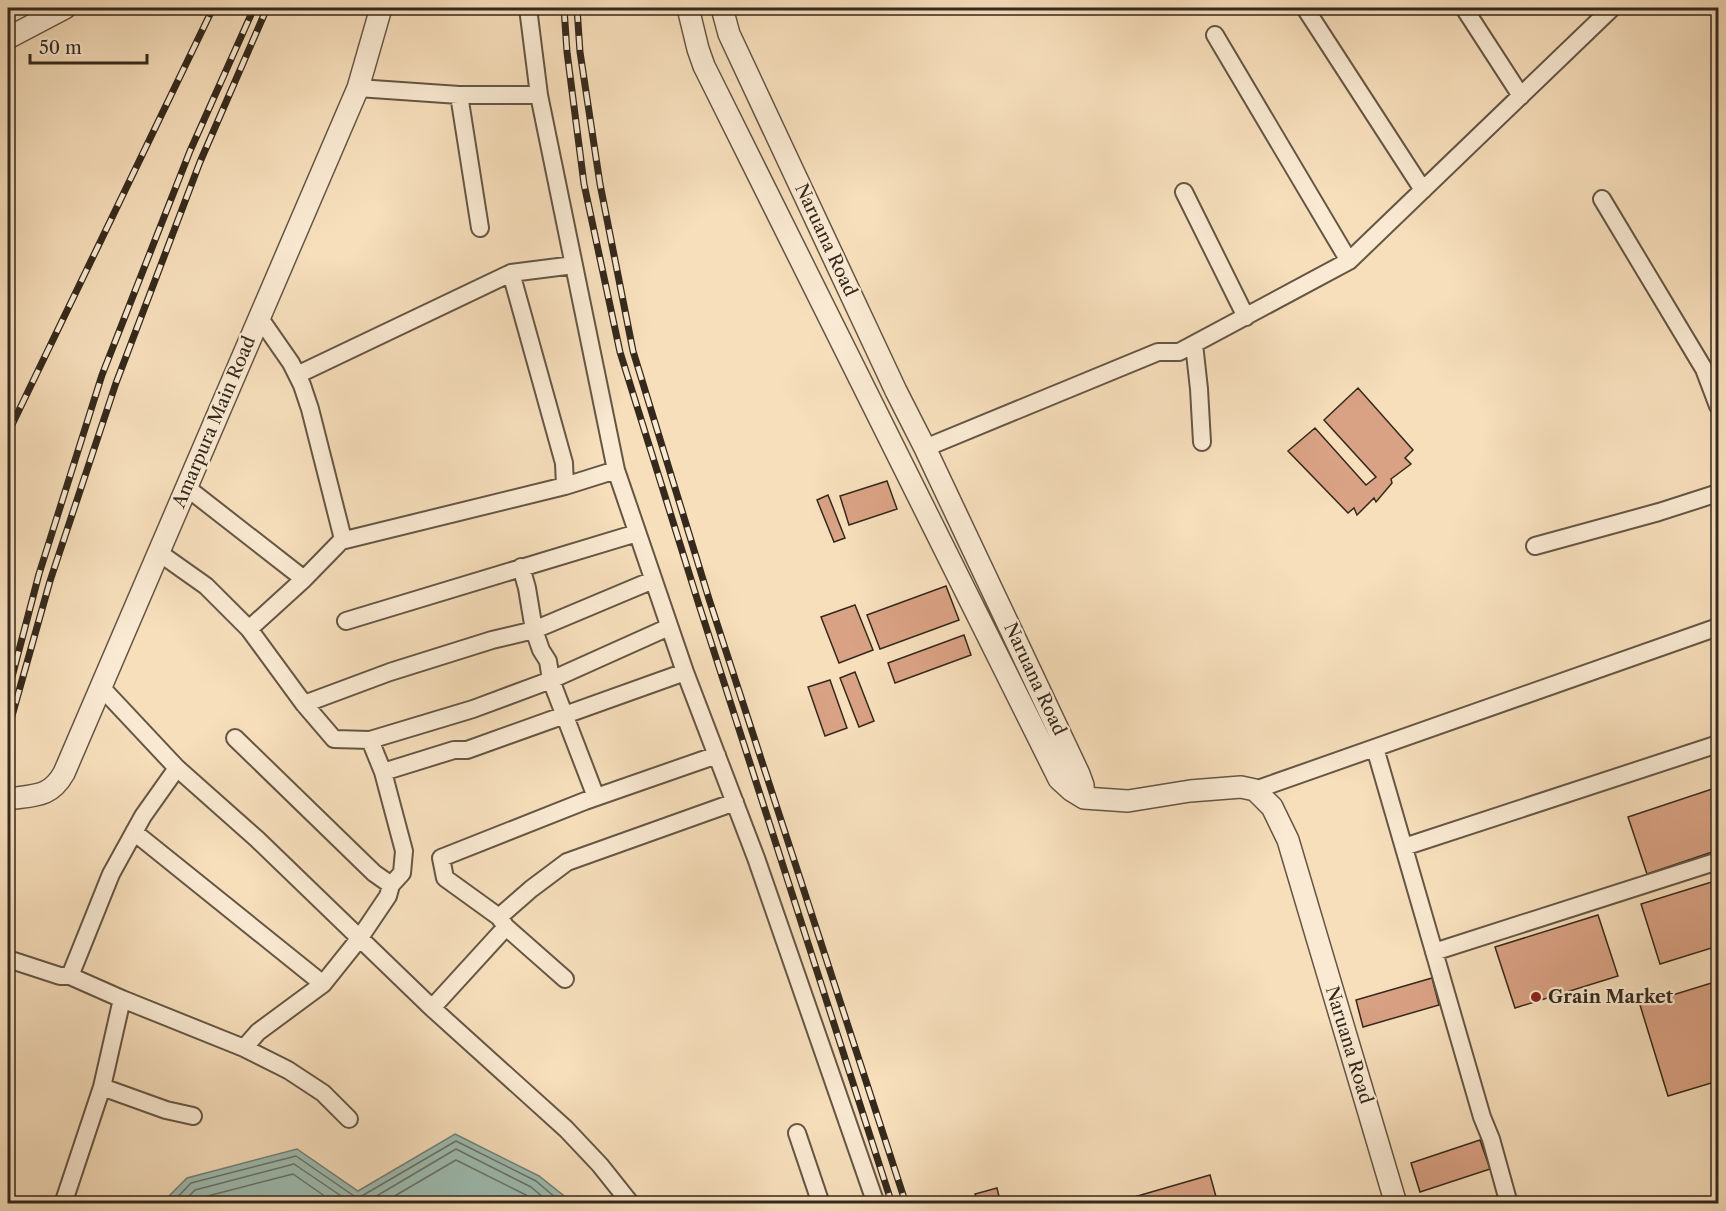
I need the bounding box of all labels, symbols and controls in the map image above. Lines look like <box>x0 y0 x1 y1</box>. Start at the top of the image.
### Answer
scale bar <box>30 27 147 65</box>
text: 50 m <box>39 37 82 59</box>
street label: Naruana Road <box>790 180 862 300</box>
street label: Amarpura Main Road <box>167 333 260 512</box>
street label: Naruana Road <box>999 619 1071 739</box>
street label: Naruana Road <box>1321 983 1377 1107</box>
place label: Grain Market <box>1548 986 1674 1008</box>
marker: Grain Market <box>1529 990 1543 1004</box>

